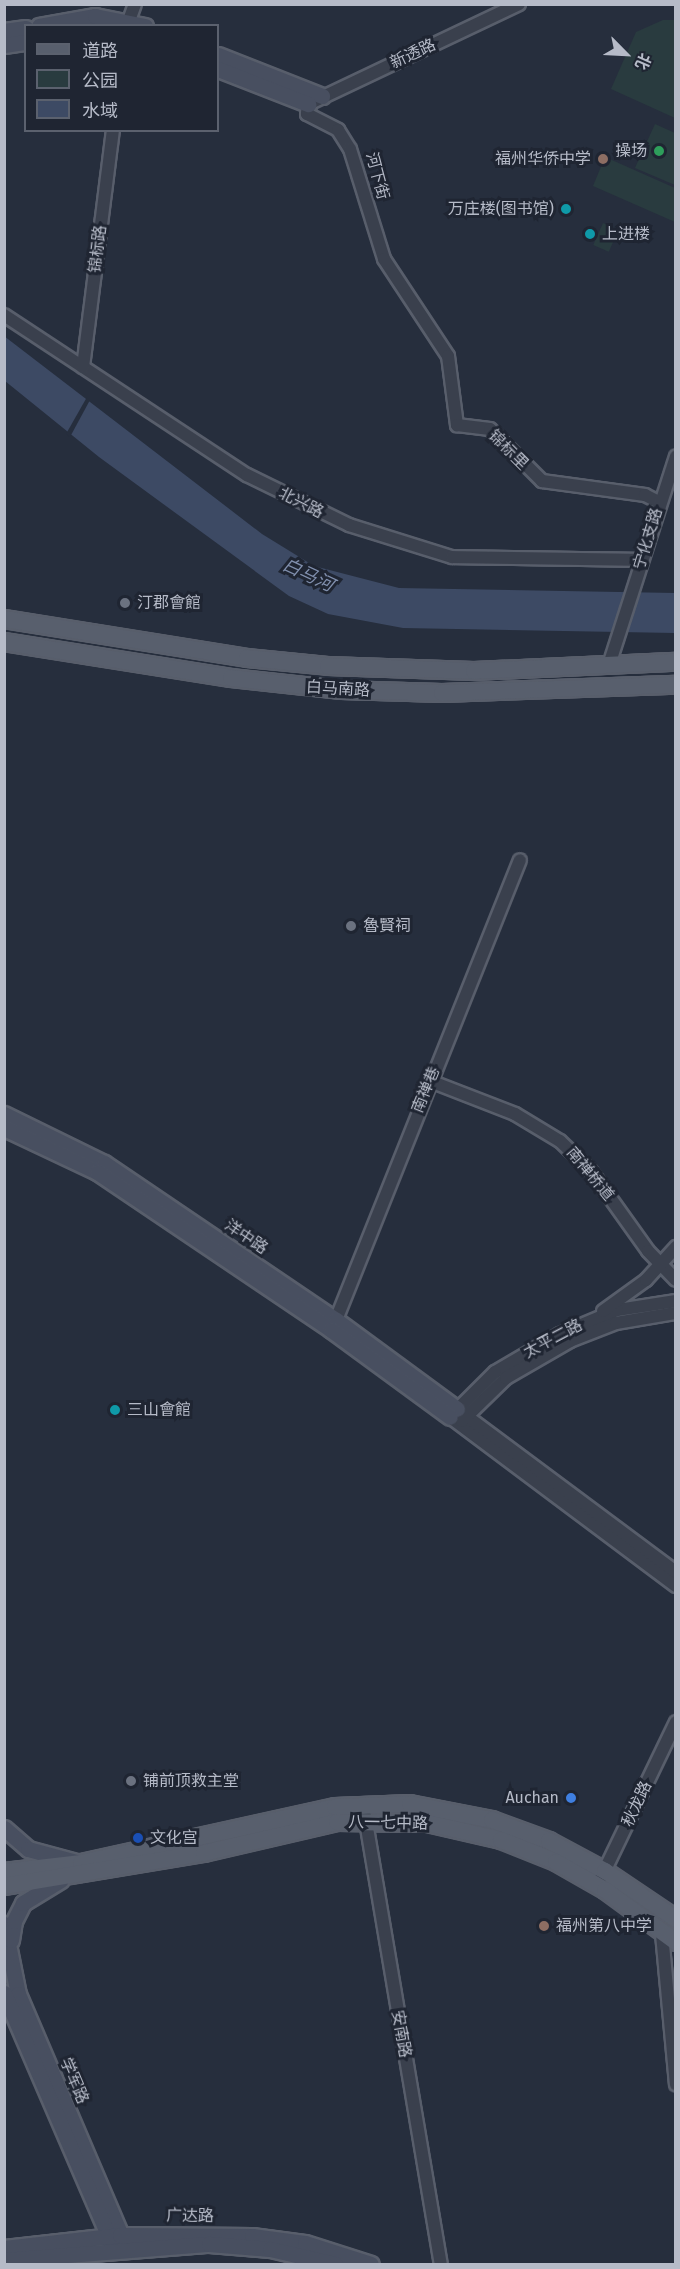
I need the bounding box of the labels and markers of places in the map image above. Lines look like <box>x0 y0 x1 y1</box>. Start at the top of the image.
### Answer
place label: 操场 <box>615 141 647 161</box>
marker: 操场 <box>652 144 666 158</box>
place label: 福州华侨中学 <box>495 149 591 169</box>
marker: 福州华侨中学 <box>596 152 610 166</box>
place label: 万庄楼(图书馆) <box>448 199 554 219</box>
marker: 万庄楼(图书馆) <box>559 202 573 216</box>
place label: 上进楼 <box>602 224 650 244</box>
marker: 上进楼 <box>583 227 597 241</box>
place label: 汀郡會館 <box>137 593 201 613</box>
marker: 汀郡會館 <box>118 596 132 610</box>
place label: 魯賢祠 <box>363 916 411 936</box>
marker: 魯賢祠 <box>344 919 358 933</box>
place label: 三山會館 <box>127 1400 191 1420</box>
marker: 三山會館 <box>108 1403 122 1417</box>
place label: 铺前顶救主堂 <box>143 1771 239 1791</box>
marker: 铺前顶救主堂 <box>124 1774 138 1788</box>
place label: Auchan <box>505 1788 559 1808</box>
marker: Auchan <box>564 1791 578 1805</box>
place label: 文化宫 <box>150 1828 198 1848</box>
marker: 文化宫 <box>131 1831 145 1845</box>
place label: 福州第八中学 <box>556 1916 652 1936</box>
marker: 福州第八中学 <box>537 1919 551 1933</box>

